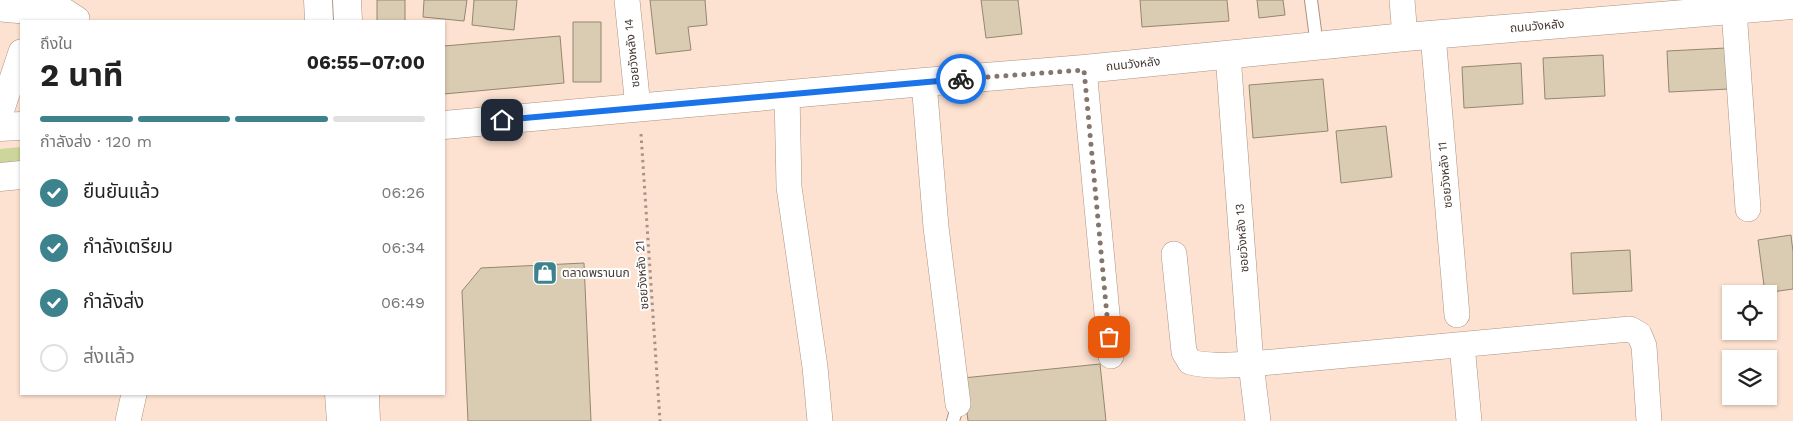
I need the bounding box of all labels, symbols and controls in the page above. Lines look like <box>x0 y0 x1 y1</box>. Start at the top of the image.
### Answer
street label: ถนนวังหลัง <box>1509 17 1565 35</box>
street label: ซอยวังหลัง 14 <box>621 18 643 88</box>
text: ถึงใน <box>40 34 73 53</box>
text: 06:55–07:00 <box>307 51 425 74</box>
courier <box>936 54 986 104</box>
street label: ถนนวังหลัง <box>1105 54 1161 74</box>
text: 2 นาที <box>40 56 123 94</box>
icon: bike <box>947 65 975 93</box>
pin <box>481 99 523 141</box>
icon: home <box>488 106 516 134</box>
text: กำลังส่ง · 120 m <box>40 132 152 151</box>
street label: ซอยวังหลัง 11 <box>1435 141 1455 209</box>
icon: check <box>40 179 68 207</box>
text: ยืนยันแล้ว <box>83 180 160 203</box>
text: 06:26 <box>382 183 425 202</box>
street label: ซอยวังหลัง 13 <box>1233 203 1251 273</box>
icon: check <box>40 234 68 262</box>
text: กำลังเตรียม <box>83 235 173 258</box>
text: 06:34 <box>381 238 425 257</box>
street label: ซอยวังหลัง 21 <box>633 240 651 310</box>
shop icon: ตลาดพรานนก <box>532 260 558 286</box>
place label: ตลาดพรานนก <box>562 266 630 280</box>
map controls <box>1722 285 1777 405</box>
button: locate <box>1722 285 1777 340</box>
icon: check <box>40 289 68 317</box>
text: กำลังส่ง <box>83 290 144 313</box>
text: 06:49 <box>381 293 425 312</box>
pin <box>1088 316 1130 358</box>
icon: bag <box>1095 323 1123 351</box>
text: ส่งแล้ว <box>83 345 135 368</box>
button: layers <box>1722 350 1777 405</box>

